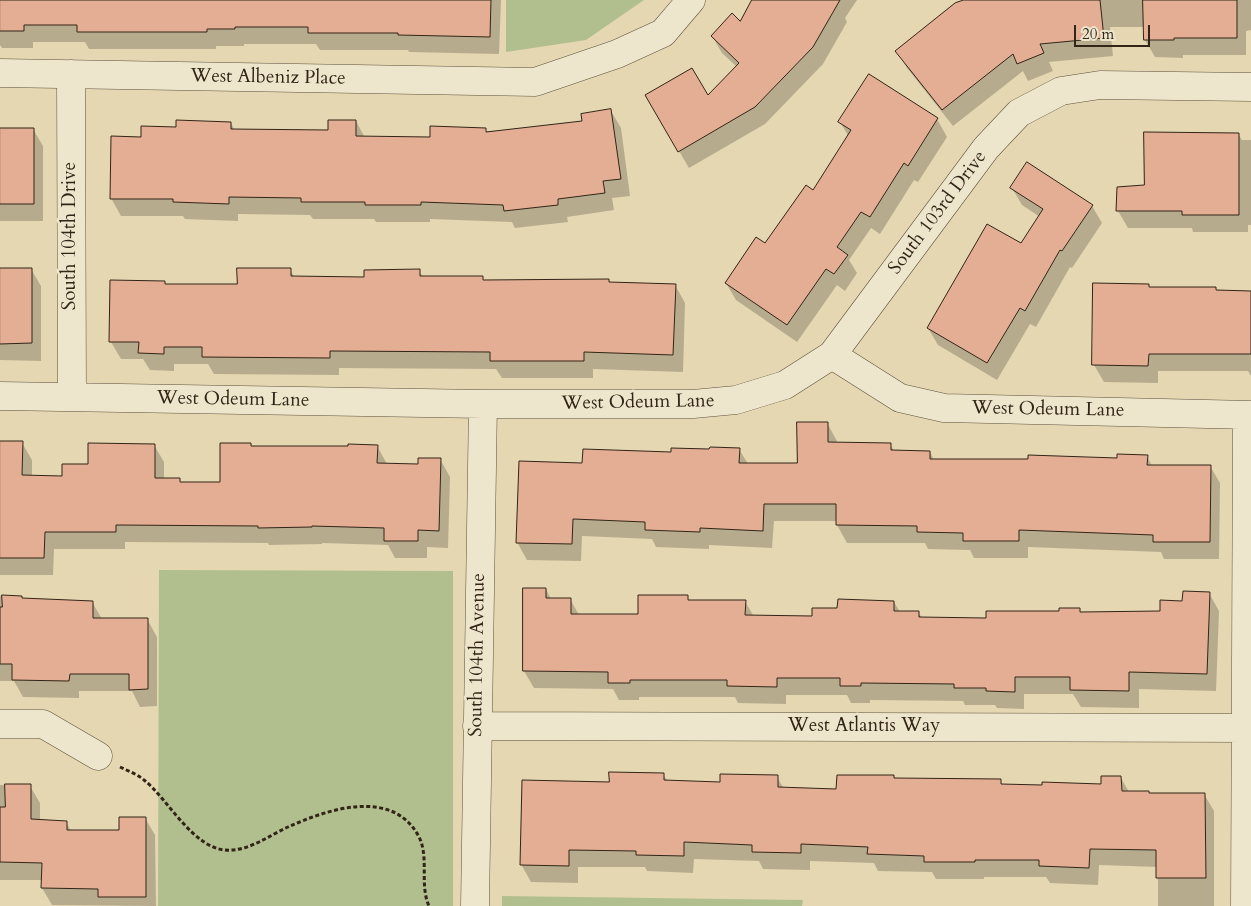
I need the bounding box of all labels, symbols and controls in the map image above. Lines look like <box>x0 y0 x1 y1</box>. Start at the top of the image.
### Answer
scale bar <box>1076 15 1152 47</box>
text: 20 m <box>1082 24 1114 44</box>
street label: West Albeniz Place <box>190 65 346 91</box>
street label: South 103rd Drive <box>884 147 992 279</box>
street label: South 104th Drive <box>60 162 82 310</box>
street label: West Odeum Lane <box>156 387 310 413</box>
street label: West Odeum Lane <box>561 390 715 416</box>
street label: West Odeum Lane <box>971 397 1125 423</box>
street label: South 104th Avenue <box>465 573 491 737</box>
street label: West Atlantis Way <box>788 716 940 738</box>

